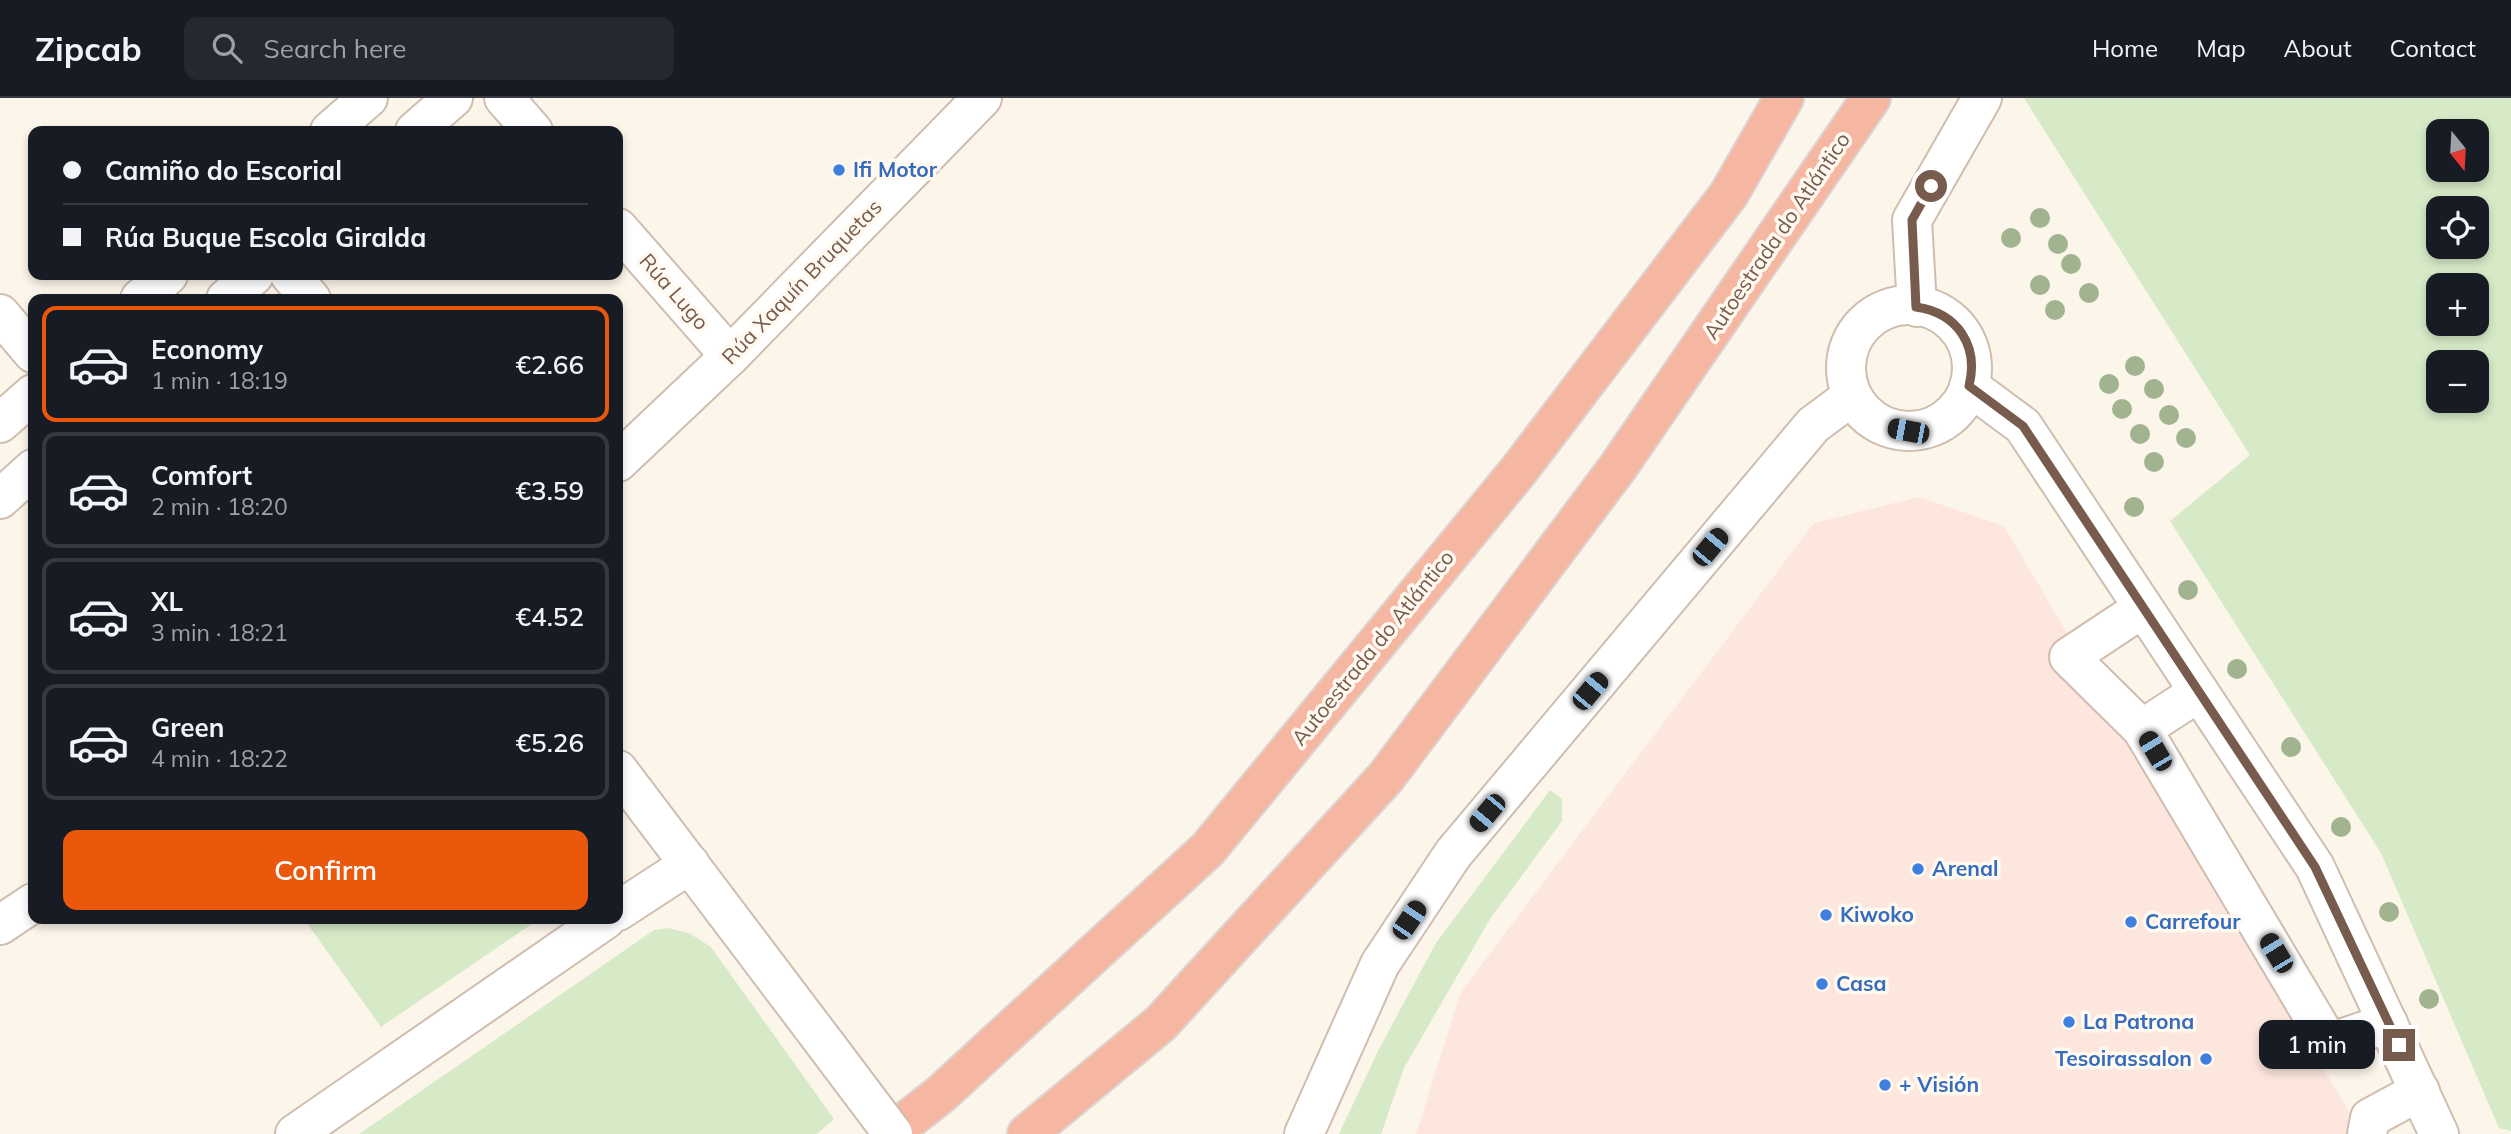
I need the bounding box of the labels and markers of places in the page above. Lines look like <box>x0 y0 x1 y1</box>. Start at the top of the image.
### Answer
place label: Ifi Motor <box>853 156 938 182</box>
marker: Ifi Motor <box>831 162 847 178</box>
place label: Arenal <box>1932 855 1999 881</box>
marker: Arenal <box>1910 861 1926 877</box>
place label: Kiwoko <box>1840 901 1914 927</box>
marker: Kiwoko <box>1818 907 1834 923</box>
place label: Carrefour <box>2145 908 2241 934</box>
marker: Carrefour <box>2123 914 2139 930</box>
place label: Casa <box>1836 970 1887 996</box>
marker: Casa <box>1814 976 1830 992</box>
place label: La Patrona <box>2083 1008 2194 1034</box>
marker: La Patrona <box>2061 1014 2077 1030</box>
place label: Tesoirassalon <box>2055 1045 2192 1071</box>
marker: Tesoirassalon <box>2198 1051 2214 1067</box>
place label: + Visión <box>1899 1071 1979 1097</box>
marker: + Visión <box>1877 1077 1893 1093</box>

